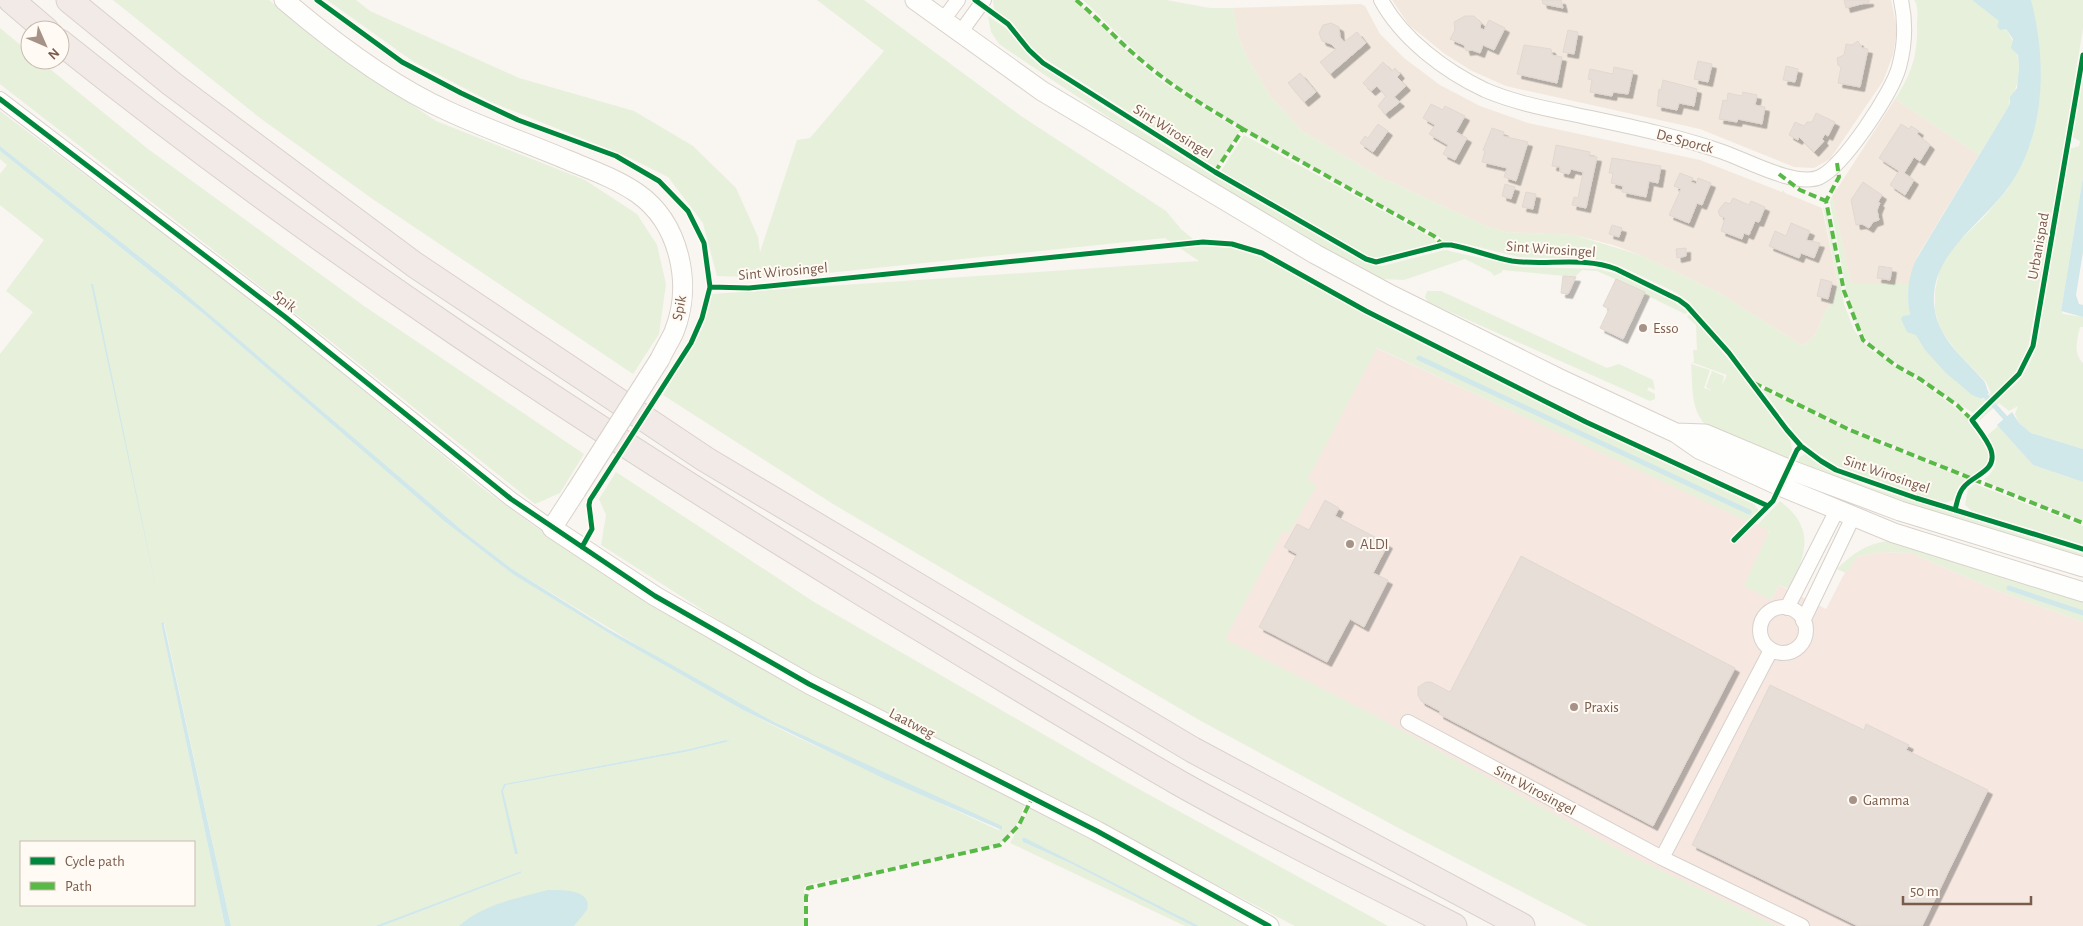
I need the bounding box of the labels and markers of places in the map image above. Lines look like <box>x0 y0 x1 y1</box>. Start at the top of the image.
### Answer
place label: Esso <box>1653 321 1679 336</box>
marker: Esso <box>1637 322 1649 334</box>
place label: ALDI <box>1360 537 1389 552</box>
marker: ALDI <box>1344 538 1356 550</box>
place label: Praxis <box>1584 700 1619 715</box>
marker: Praxis <box>1568 701 1580 713</box>
place label: Gamma <box>1863 793 1909 808</box>
marker: Gamma <box>1847 794 1859 806</box>

